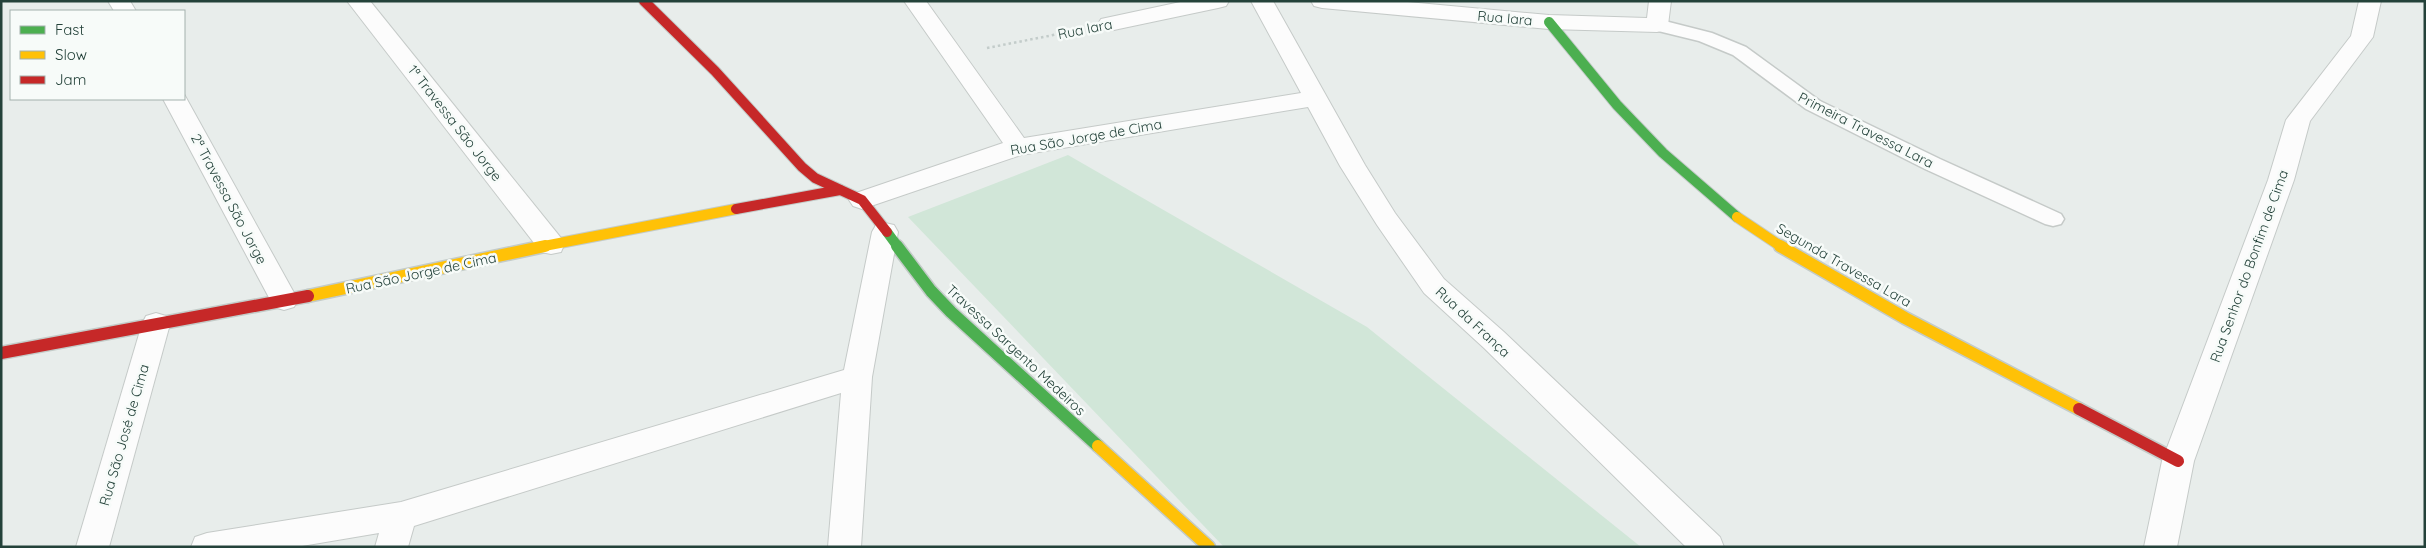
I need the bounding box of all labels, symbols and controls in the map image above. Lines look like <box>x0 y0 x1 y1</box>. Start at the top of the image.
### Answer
street label: Rua Iara <box>1477 7 1533 29</box>
legend <box>10 10 185 100</box>
street label: Rua Iara <box>1056 15 1114 43</box>
text: Fast <box>55 20 84 39</box>
text: Slow <box>55 45 87 64</box>
street label: 1ª Travessa São Jorge <box>404 61 506 185</box>
text: Jam <box>55 70 86 89</box>
street label: Primeira Travessa Lara <box>1795 88 1937 172</box>
street label: Rua São Jorge de Cima <box>1009 115 1163 159</box>
street label: 2ª Travessa São Jorge <box>187 131 271 267</box>
street label: Rua Senhor do Bonfim de Cima <box>2206 167 2292 365</box>
street label: Segunda Travessa Lara <box>1773 219 1915 311</box>
street label: Rua São Jorge de Cima <box>344 248 498 298</box>
street label: Travessa Sargento Medeiros <box>943 281 1089 419</box>
street label: Rua da França <box>1432 283 1514 361</box>
street label: Rua São José de Cima <box>95 362 153 508</box>

